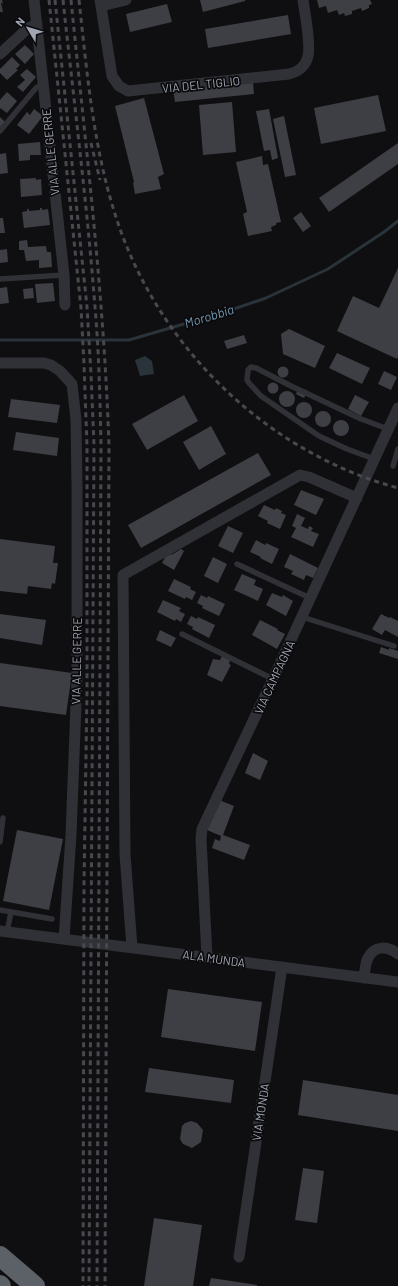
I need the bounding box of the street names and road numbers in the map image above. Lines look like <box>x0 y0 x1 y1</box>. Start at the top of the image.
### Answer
street label: VIA DEL TIGLIO <box>161 73 241 95</box>
street label: VIA ALLE GERRE <box>38 108 62 196</box>
street label: VIA ALLE GERRE <box>68 617 84 705</box>
street label: VIA CAMPAGNA <box>251 638 297 716</box>
street label: ALA MUNDA <box>182 947 246 969</box>
street label: VIA MONDA <box>249 1082 271 1142</box>

